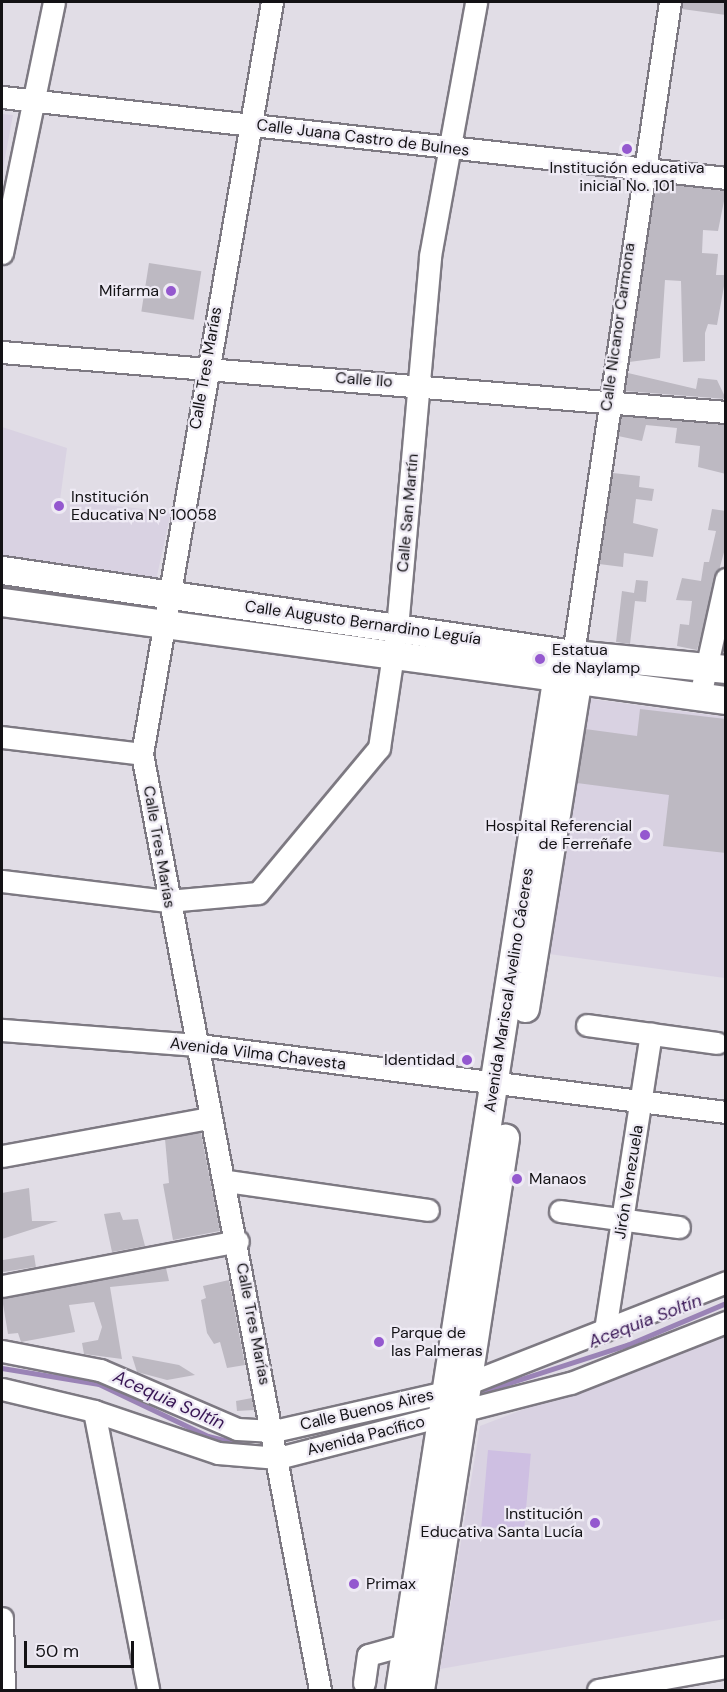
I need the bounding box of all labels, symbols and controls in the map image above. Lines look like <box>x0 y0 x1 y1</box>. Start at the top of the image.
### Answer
street label: Calle Juana Castro de Bulnes <box>256 115 470 161</box>
marker: Institución educativa inicial No. 101 <box>620 142 634 156</box>
place label: Institución educativa inicial No. 101 <box>550 158 704 196</box>
street label: Calle Nicanor Carmona <box>597 241 639 413</box>
place label: Mifarma <box>99 281 159 301</box>
marker: Mifarma <box>164 284 178 298</box>
street label: Calle Tres Marías <box>186 305 226 431</box>
street label: Calle Ilo <box>335 368 393 392</box>
street label: Calle San Martín <box>393 453 423 573</box>
place label: Institución Educativa Nº 10058 <box>71 487 217 525</box>
marker: Institución Educativa Nº 10058 <box>52 499 66 513</box>
street label: Calle Augusto Bernardino Leguía <box>244 597 482 649</box>
place label: Estatua de Naylamp <box>552 640 640 678</box>
marker: Estatua de Naylamp <box>533 652 547 666</box>
street label: Calle Tres Marías <box>139 784 179 910</box>
place label: Hospital Referencial de Ferreñafe <box>485 816 632 854</box>
marker: Hospital Referencial de Ferreñafe <box>636 826 654 844</box>
street label: Avenida Mariscal Avelino Cáceres <box>480 867 538 1113</box>
street label: Avenida Vilma Chavesta <box>169 1034 347 1074</box>
place label: Identidad <box>384 1050 455 1070</box>
marker: Identidad <box>460 1053 474 1067</box>
street label: Jirón Venezuela <box>611 1124 647 1240</box>
place label: Manaos <box>529 1169 587 1189</box>
marker: Manaos <box>510 1172 524 1186</box>
street label: Calle Tres Marías <box>232 1261 274 1387</box>
water label: Acequia Soltín <box>585 1289 705 1353</box>
place label: Parque de las Palmeras <box>391 1323 483 1361</box>
marker: Parque de las Palmeras <box>372 1335 386 1349</box>
water label: Acequia Soltín <box>110 1366 228 1434</box>
street label: Calle Buenos Aires <box>298 1385 436 1435</box>
street label: Avenida Pacífico <box>305 1412 427 1460</box>
place label: Institución Educativa Santa Lucía <box>421 1504 583 1542</box>
marker: Institución Educativa Santa Lucía <box>588 1516 602 1530</box>
place label: Primax <box>366 1574 416 1594</box>
marker: Primax <box>347 1577 361 1591</box>
scale bar <box>27 1629 136 1667</box>
text: 50 m <box>35 1639 79 1663</box>

